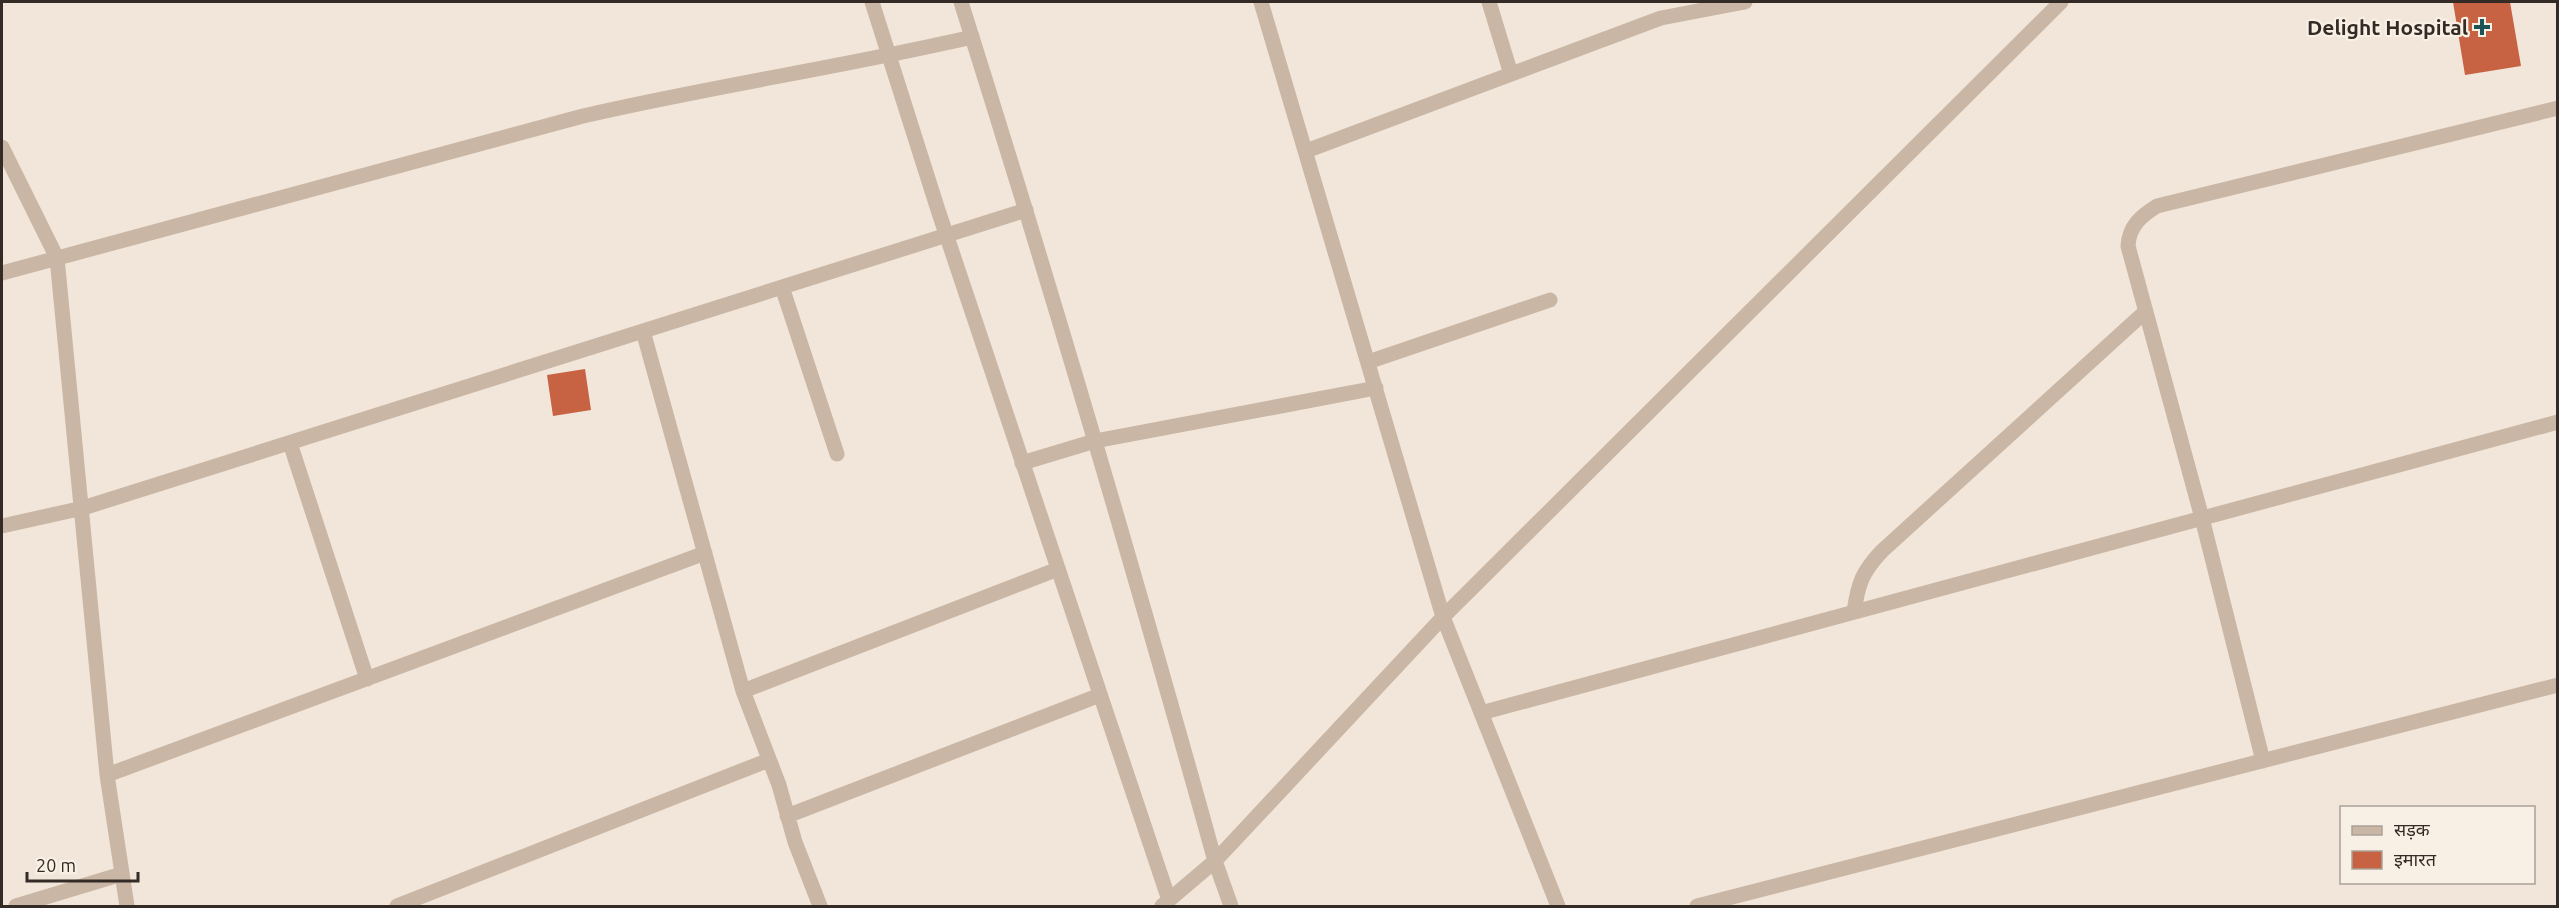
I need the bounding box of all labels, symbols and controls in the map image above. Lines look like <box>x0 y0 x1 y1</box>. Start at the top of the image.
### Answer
place label: Delight Hospital <box>2307 15 2468 39</box>
marker: Delight Hospital <box>2473 18 2491 36</box>
legend <box>2340 806 2535 884</box>
text: सड़क <box>2394 819 2431 840</box>
scale bar <box>27 845 138 883</box>
text: इमारत <box>2394 849 2437 869</box>
text: 20 m <box>36 855 76 875</box>

